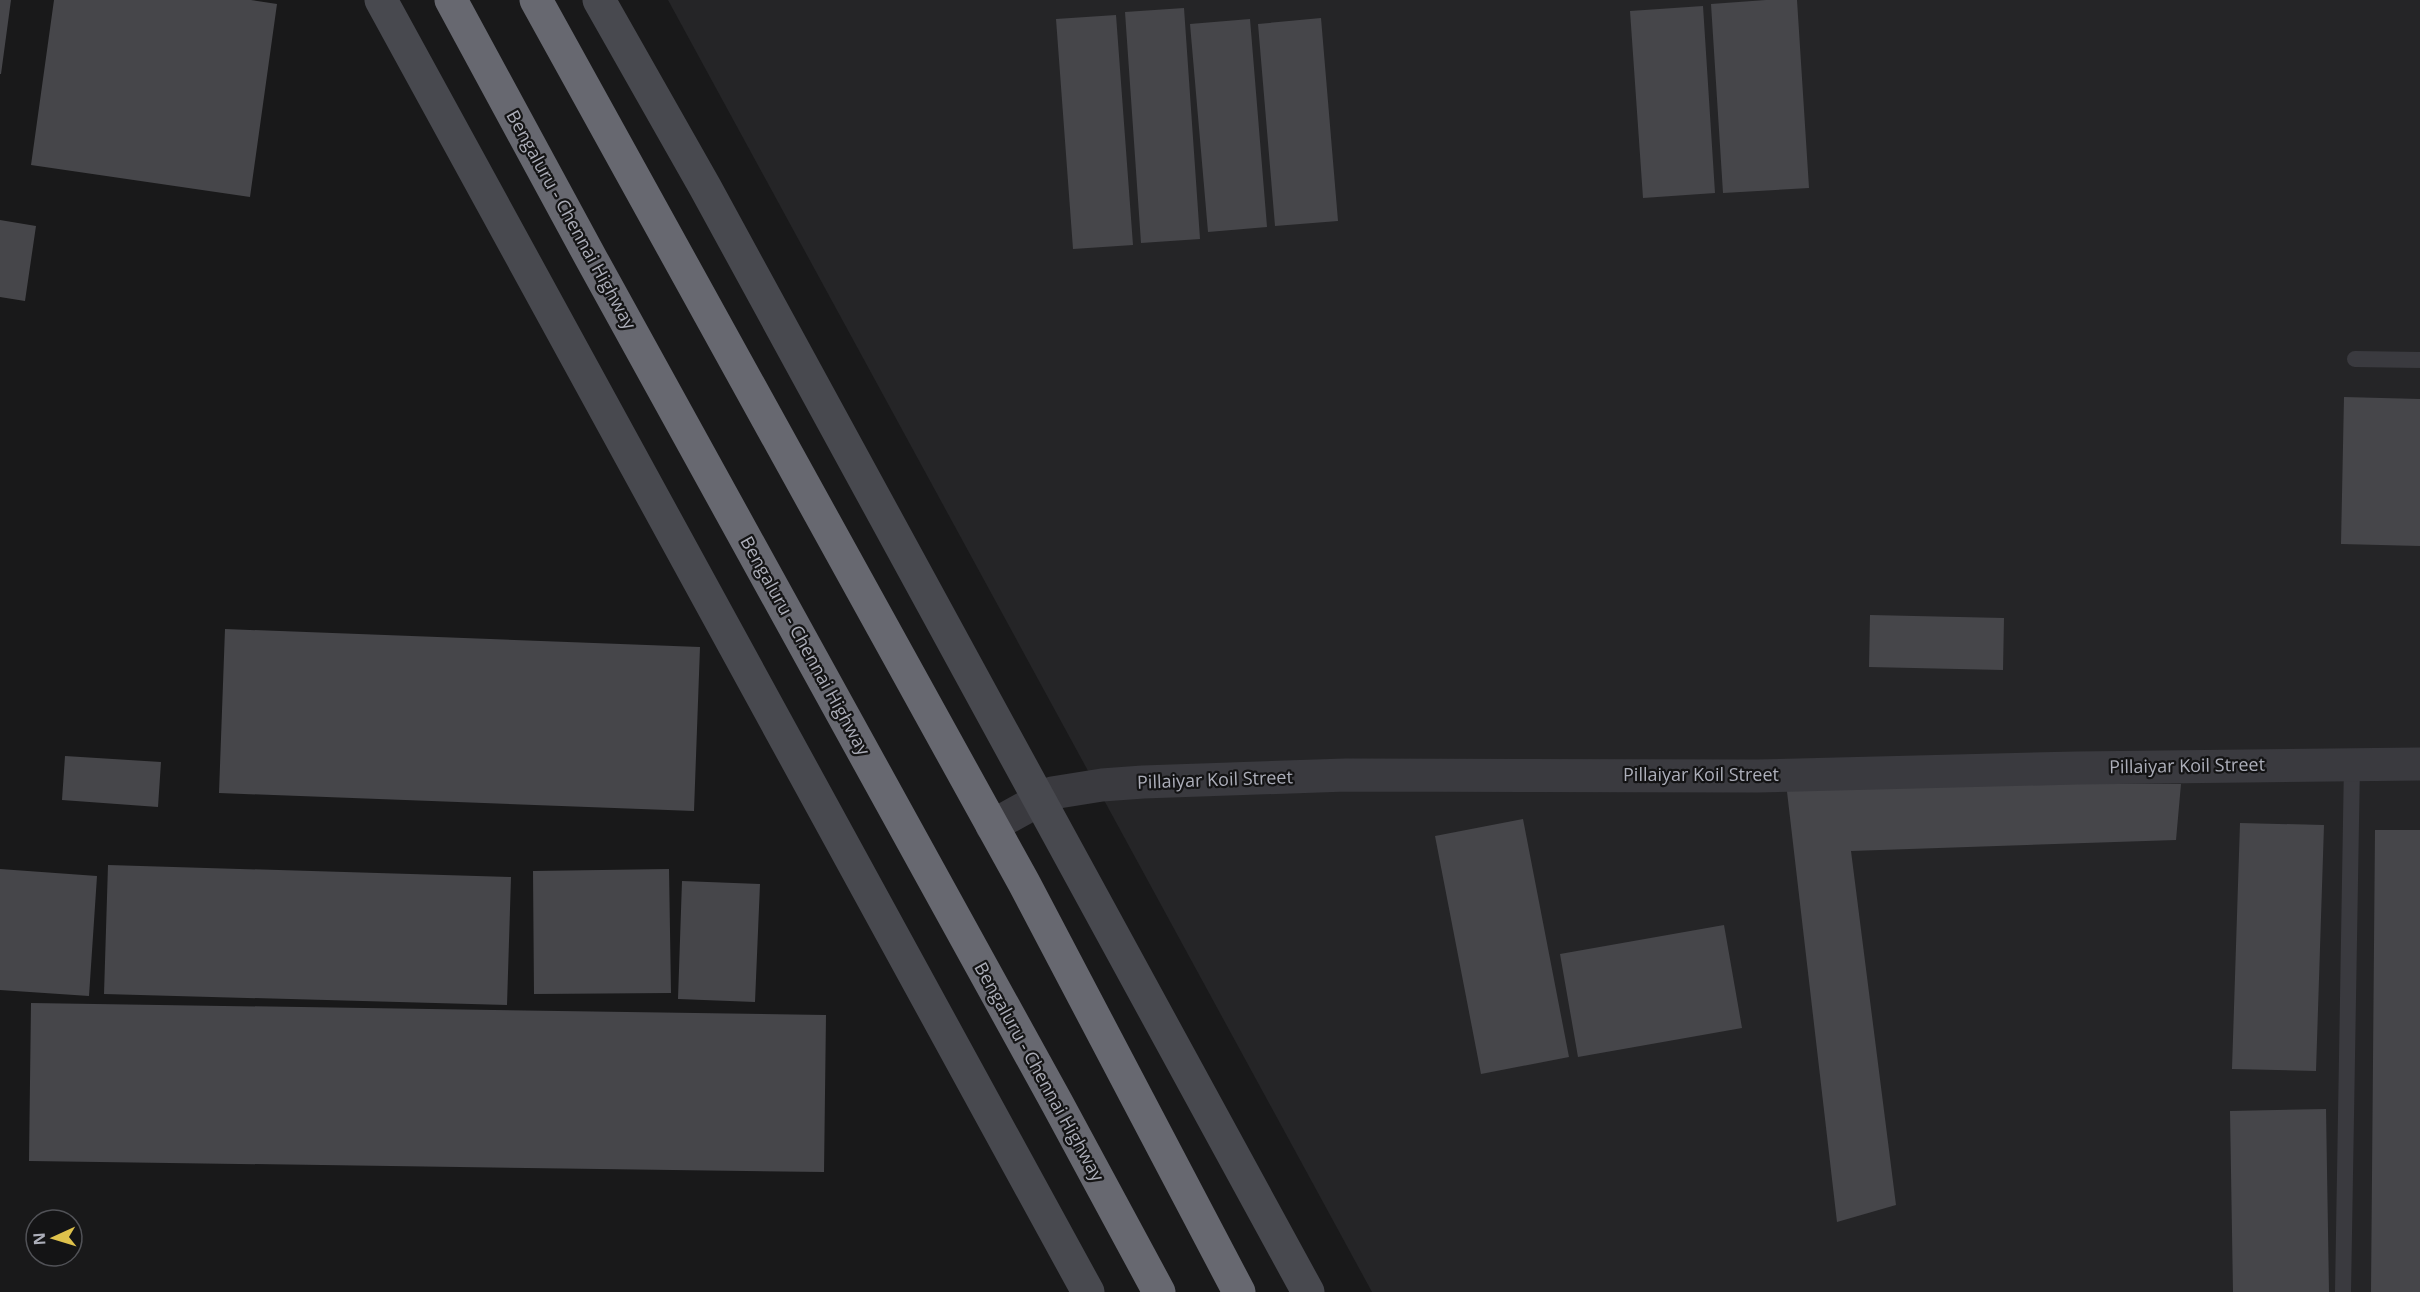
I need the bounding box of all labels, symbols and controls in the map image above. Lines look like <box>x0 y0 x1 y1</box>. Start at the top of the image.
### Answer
street label: Bengaluru - Chennai Highway <box>501 106 643 334</box>
street label: Bengaluru - Chennai Highway <box>735 532 877 760</box>
street label: Pillaiyar Koil Street <box>2109 752 2265 778</box>
street label: Pillaiyar Koil Street <box>1623 762 1779 786</box>
street label: Pillaiyar Koil Street <box>1137 764 1293 794</box>
street label: Bengaluru - Chennai Highway <box>969 958 1111 1186</box>
north arrow <box>24 1208 84 1268</box>
text: N <box>28 1232 50 1246</box>

